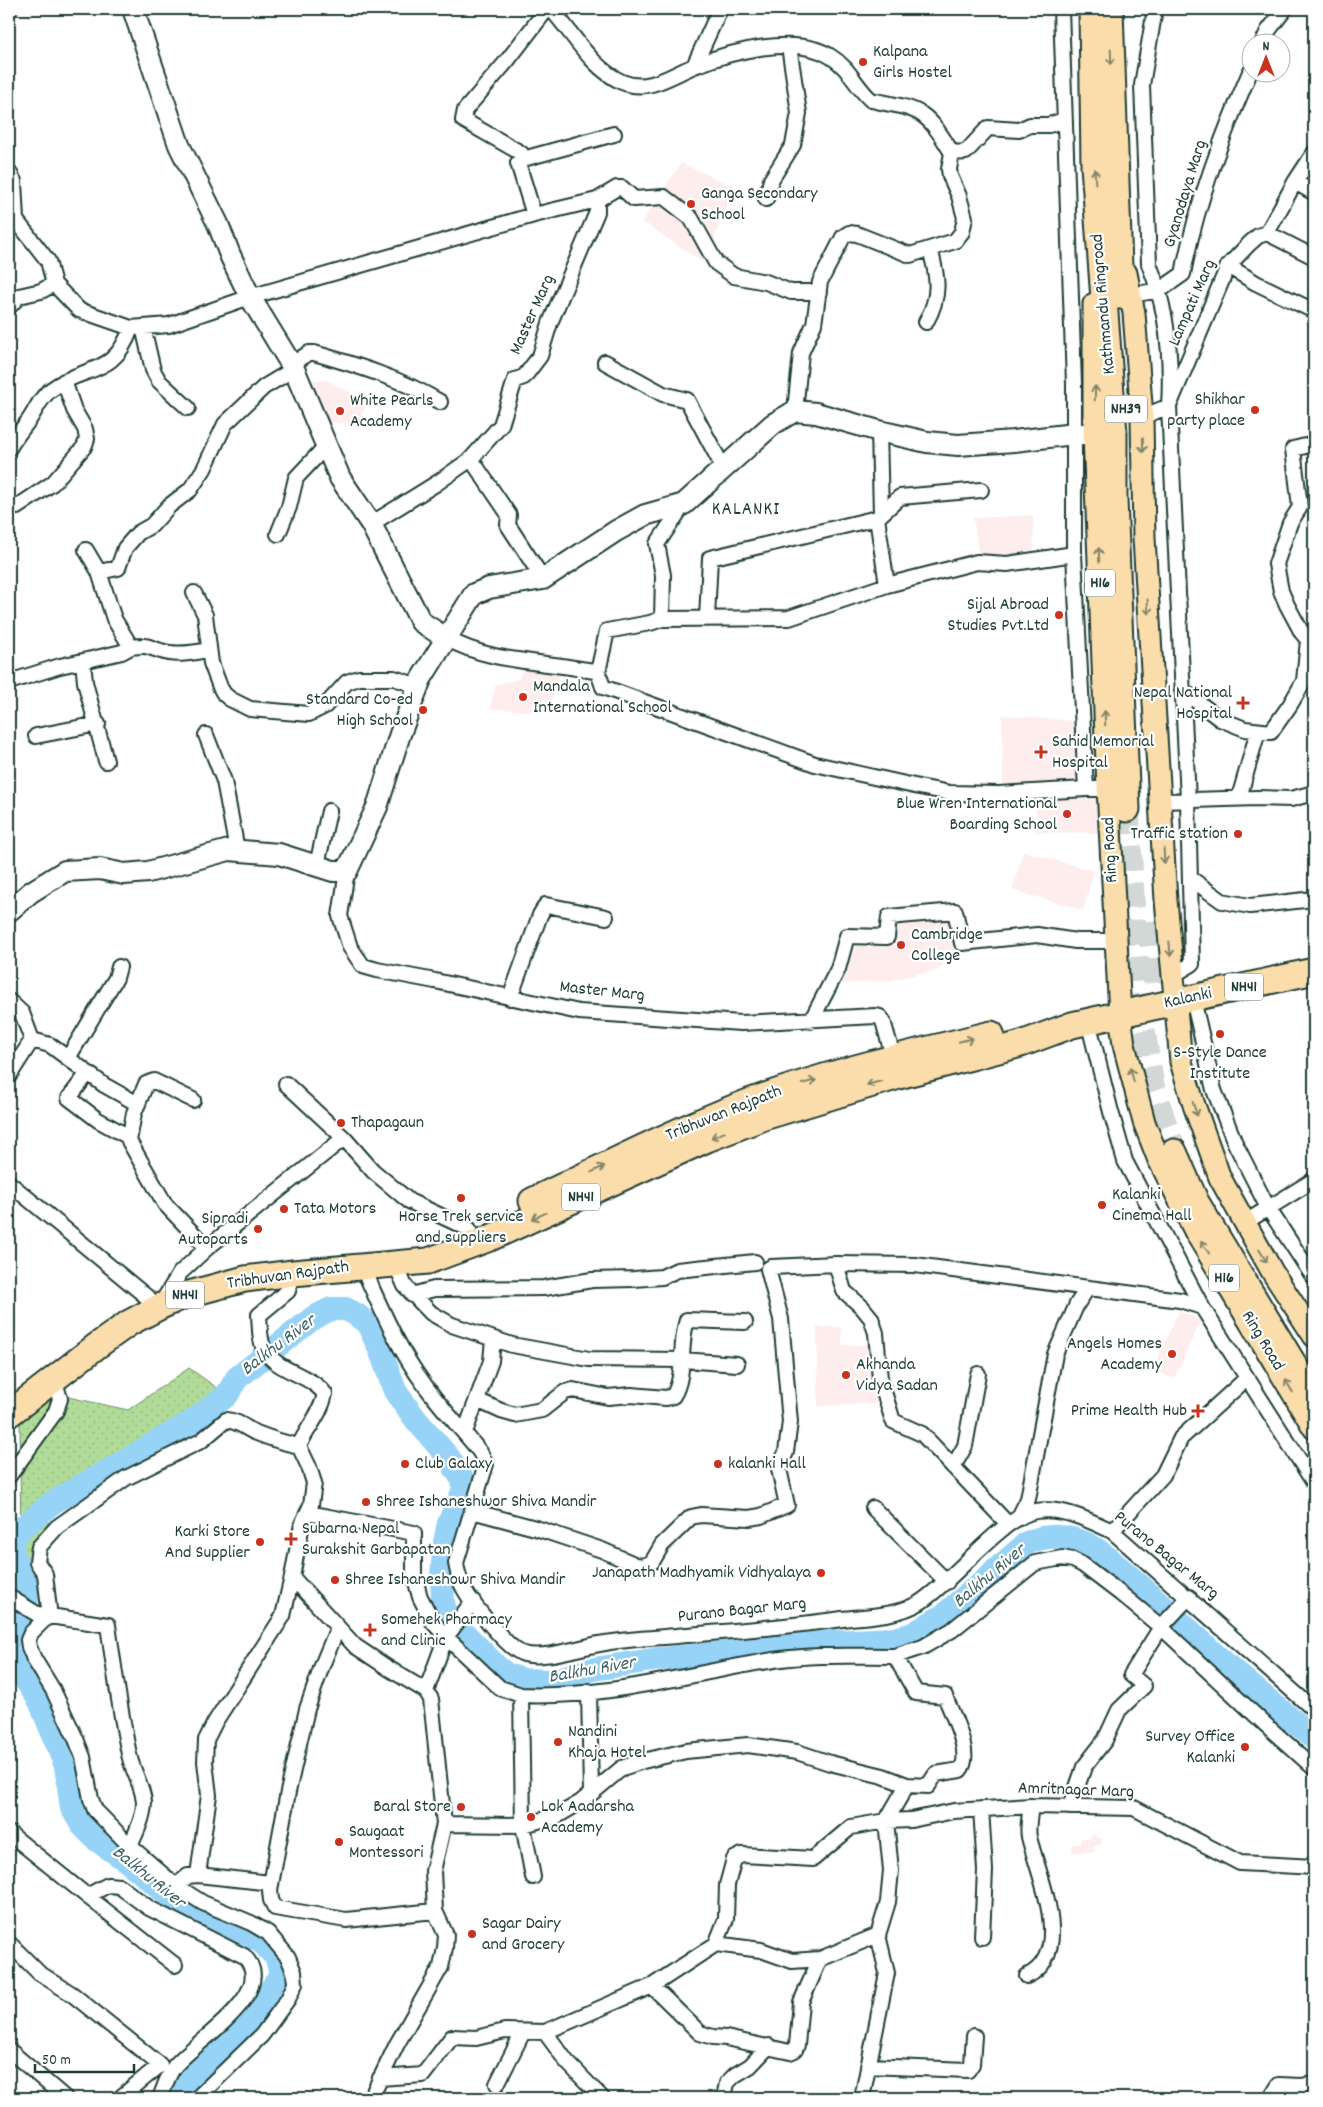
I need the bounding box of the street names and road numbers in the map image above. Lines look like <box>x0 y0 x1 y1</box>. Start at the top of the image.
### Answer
street label: Gyanodaya Marg <box>1158 137 1214 251</box>
street label: Kathmandu Ringroad <box>1085 233 1123 375</box>
street label: Lampati Marg <box>1163 256 1223 350</box>
street label: Master Marg <box>504 271 562 359</box>
road number: NH39 <box>1105 396 1147 422</box>
road number: H16 <box>1085 570 1115 596</box>
street label: Ring Road <box>1097 816 1125 884</box>
road number: NH41 <box>1225 974 1263 1000</box>
street label: Master Marg <box>558 975 646 1009</box>
street label: Kalanki <box>1162 982 1214 1016</box>
street label: Tribhuvan Rajpath <box>662 1079 786 1149</box>
road number: NH41 <box>562 1184 600 1210</box>
street label: Tribhuvan Rajpath <box>225 1255 351 1297</box>
road number: H16 <box>1209 1264 1239 1292</box>
road number: NH41 <box>166 1282 204 1308</box>
street label: Ring Road <box>1234 1306 1290 1376</box>
street label: Purano Bagar Marg <box>1108 1506 1224 1606</box>
street label: Purano Bagar Marg <box>676 1592 808 1630</box>
street label: Amritnagar Marg <box>1017 1776 1135 1806</box>

